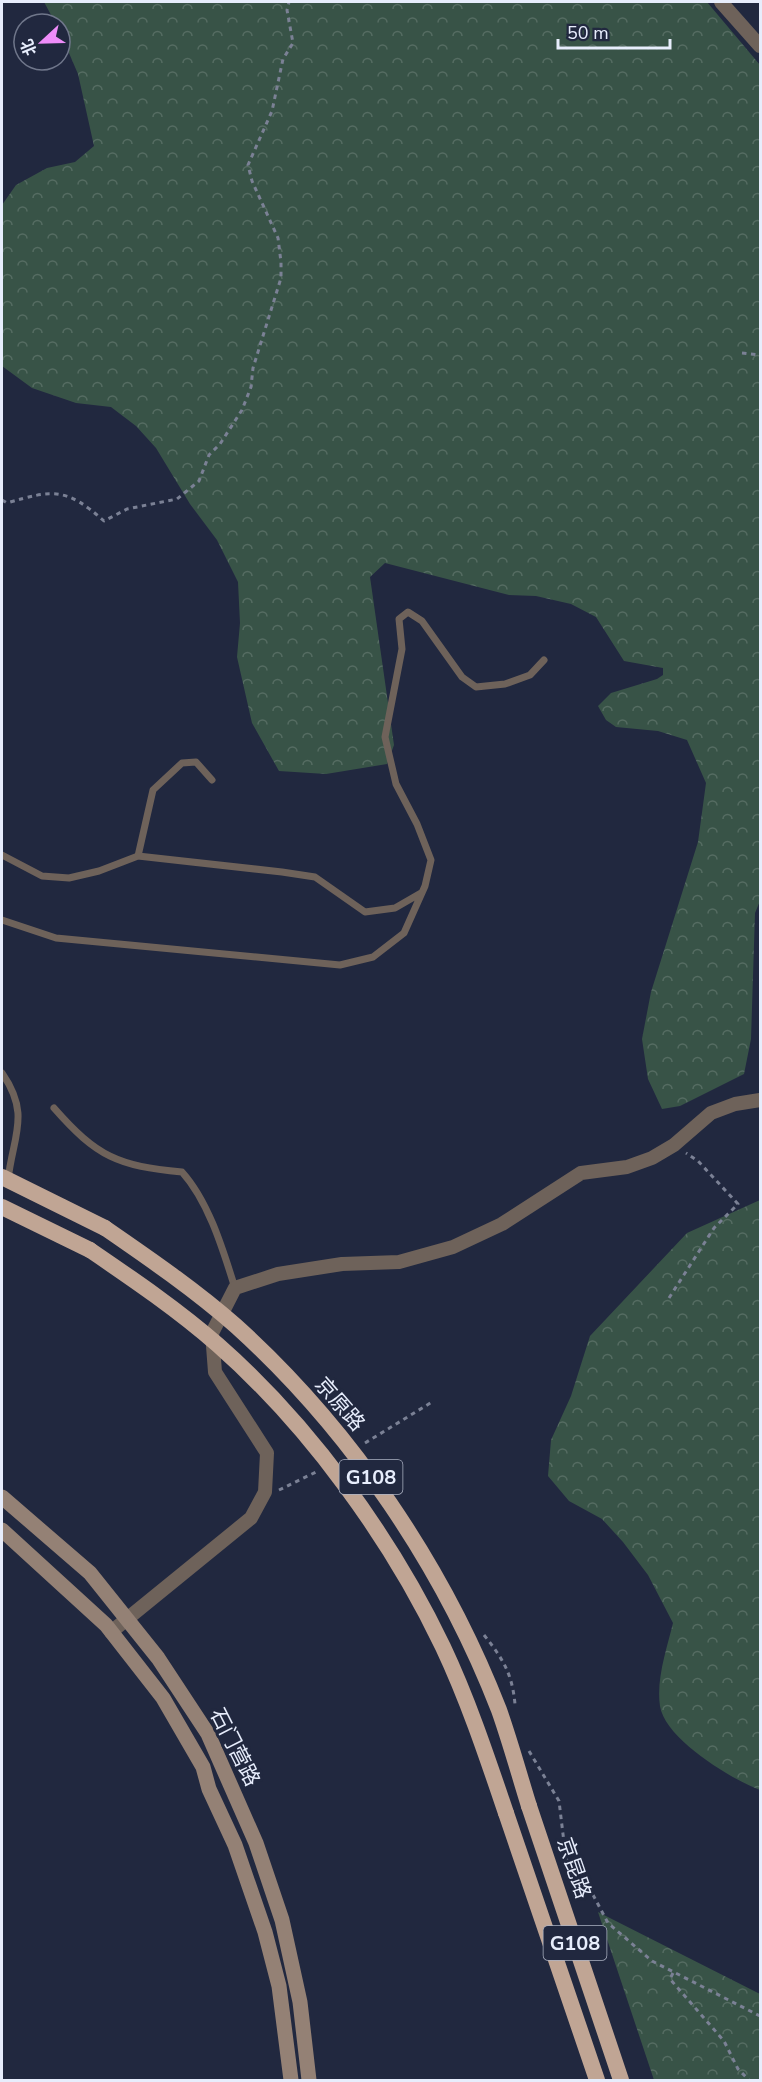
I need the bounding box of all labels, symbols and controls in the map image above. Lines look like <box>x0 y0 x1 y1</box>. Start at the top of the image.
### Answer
north arrow <box>12 12 72 72</box>
scale bar <box>558 12 670 50</box>
text: 50 m <box>567 21 609 45</box>
text: 北 <box>16 36 42 59</box>
street label: 京原路 <box>309 1371 371 1437</box>
road number: G108 <box>340 1460 403 1494</box>
street label: 石门营路 <box>203 1703 267 1791</box>
street label: 京昆路 <box>551 1834 597 1902</box>
road number: G108 <box>544 1926 606 1960</box>

